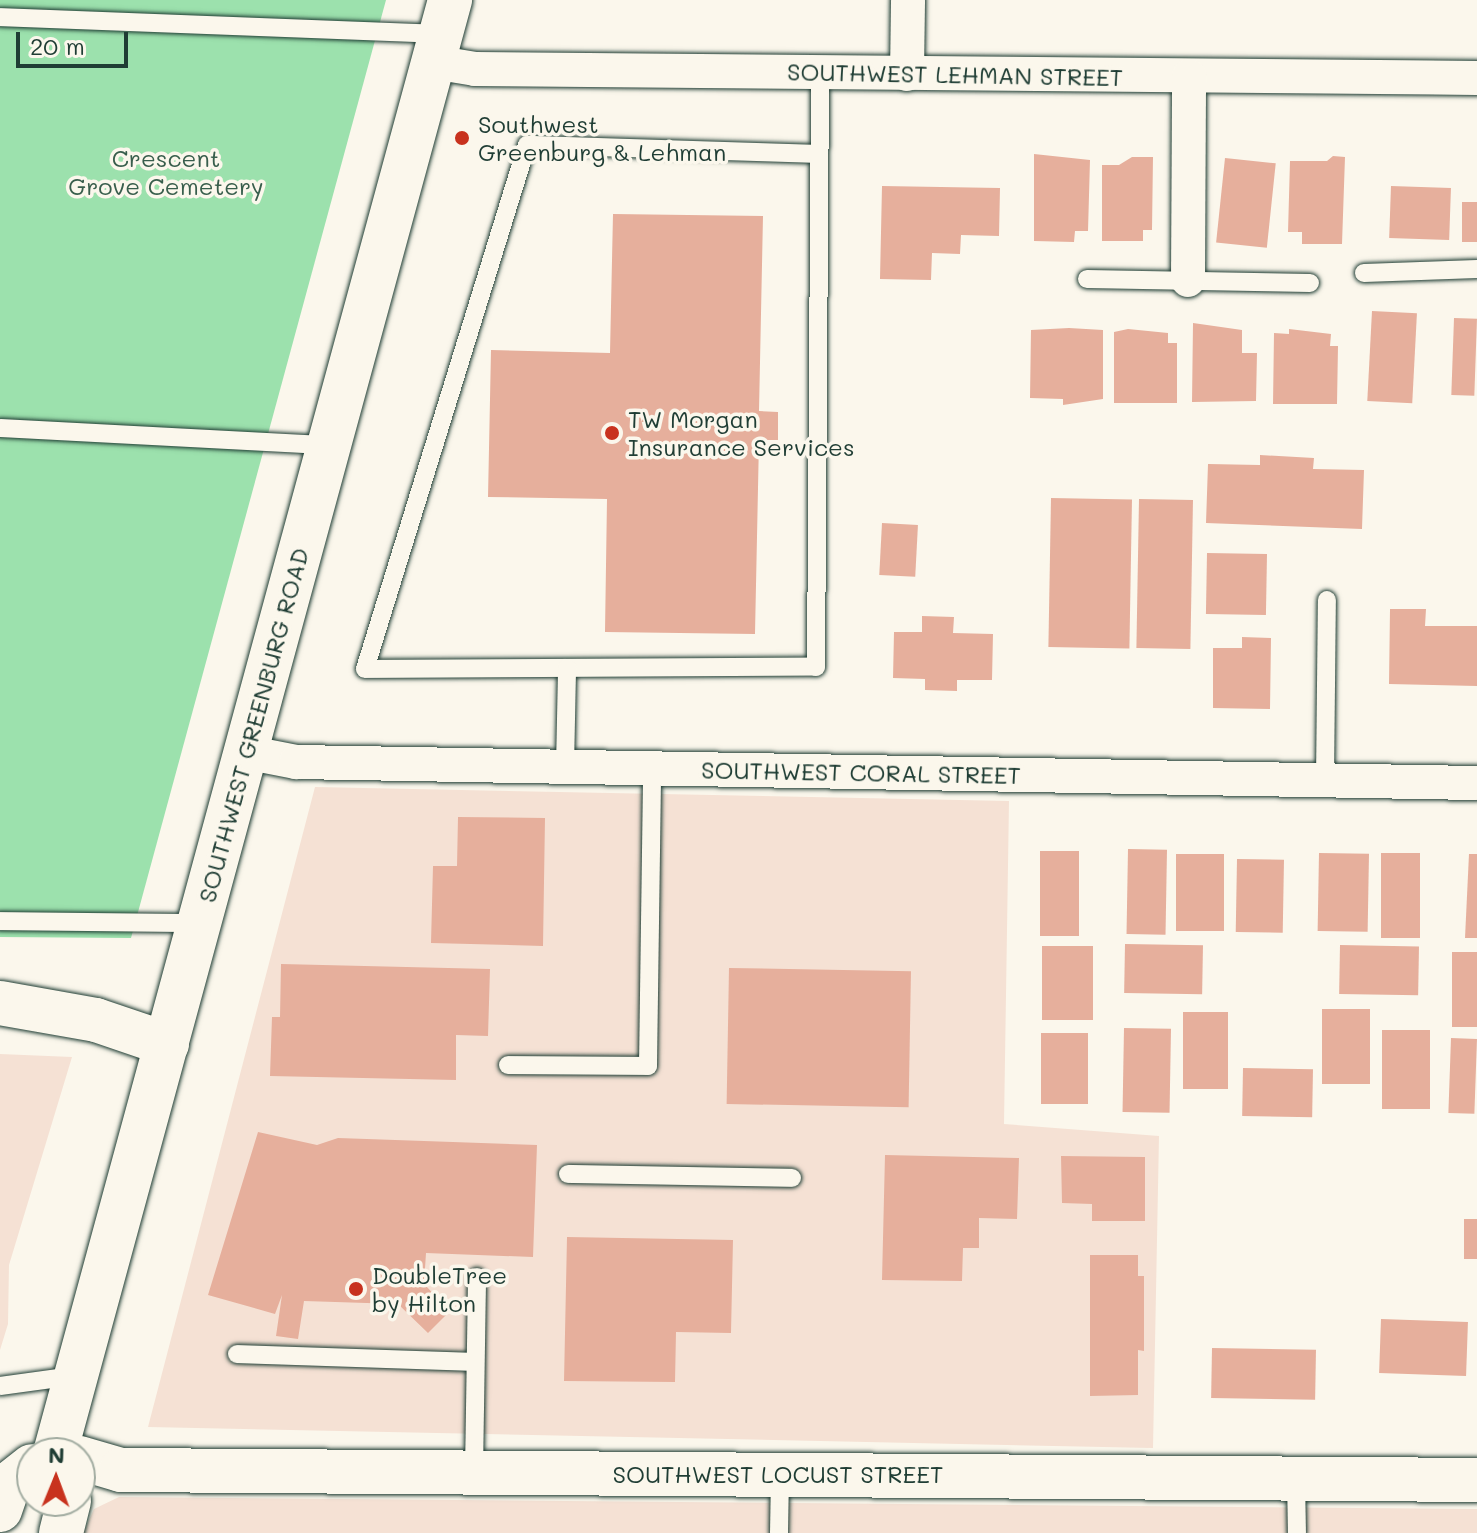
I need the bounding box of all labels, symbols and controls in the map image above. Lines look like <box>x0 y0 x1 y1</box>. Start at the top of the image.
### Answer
scale bar <box>20 16 132 66</box>
text: 20 m <box>30 30 85 61</box>
street label: SOUTHWEST LEHMAN STREET <box>787 57 1123 91</box>
place label: Southwest Greenburg & Lehman <box>478 110 726 166</box>
marker: Southwest Greenburg & Lehman <box>453 129 471 147</box>
park label: Crescent Grove Cemetery <box>68 144 264 200</box>
place label: TW Morgan Insurance Services <box>628 405 855 461</box>
marker: TW Morgan Insurance Services <box>603 424 621 442</box>
street label: SOUTHWEST GREENBURG ROAD <box>192 544 314 906</box>
street label: SOUTHWEST CORAL STREET <box>701 755 1021 789</box>
place label: DoubleTree by Hilton <box>372 1261 507 1317</box>
marker: DoubleTree by Hilton <box>347 1280 365 1298</box>
north arrow <box>16 1437 96 1517</box>
text: N <box>48 1440 65 1469</box>
street label: SOUTHWEST LOCUST STREET <box>613 1460 943 1488</box>

